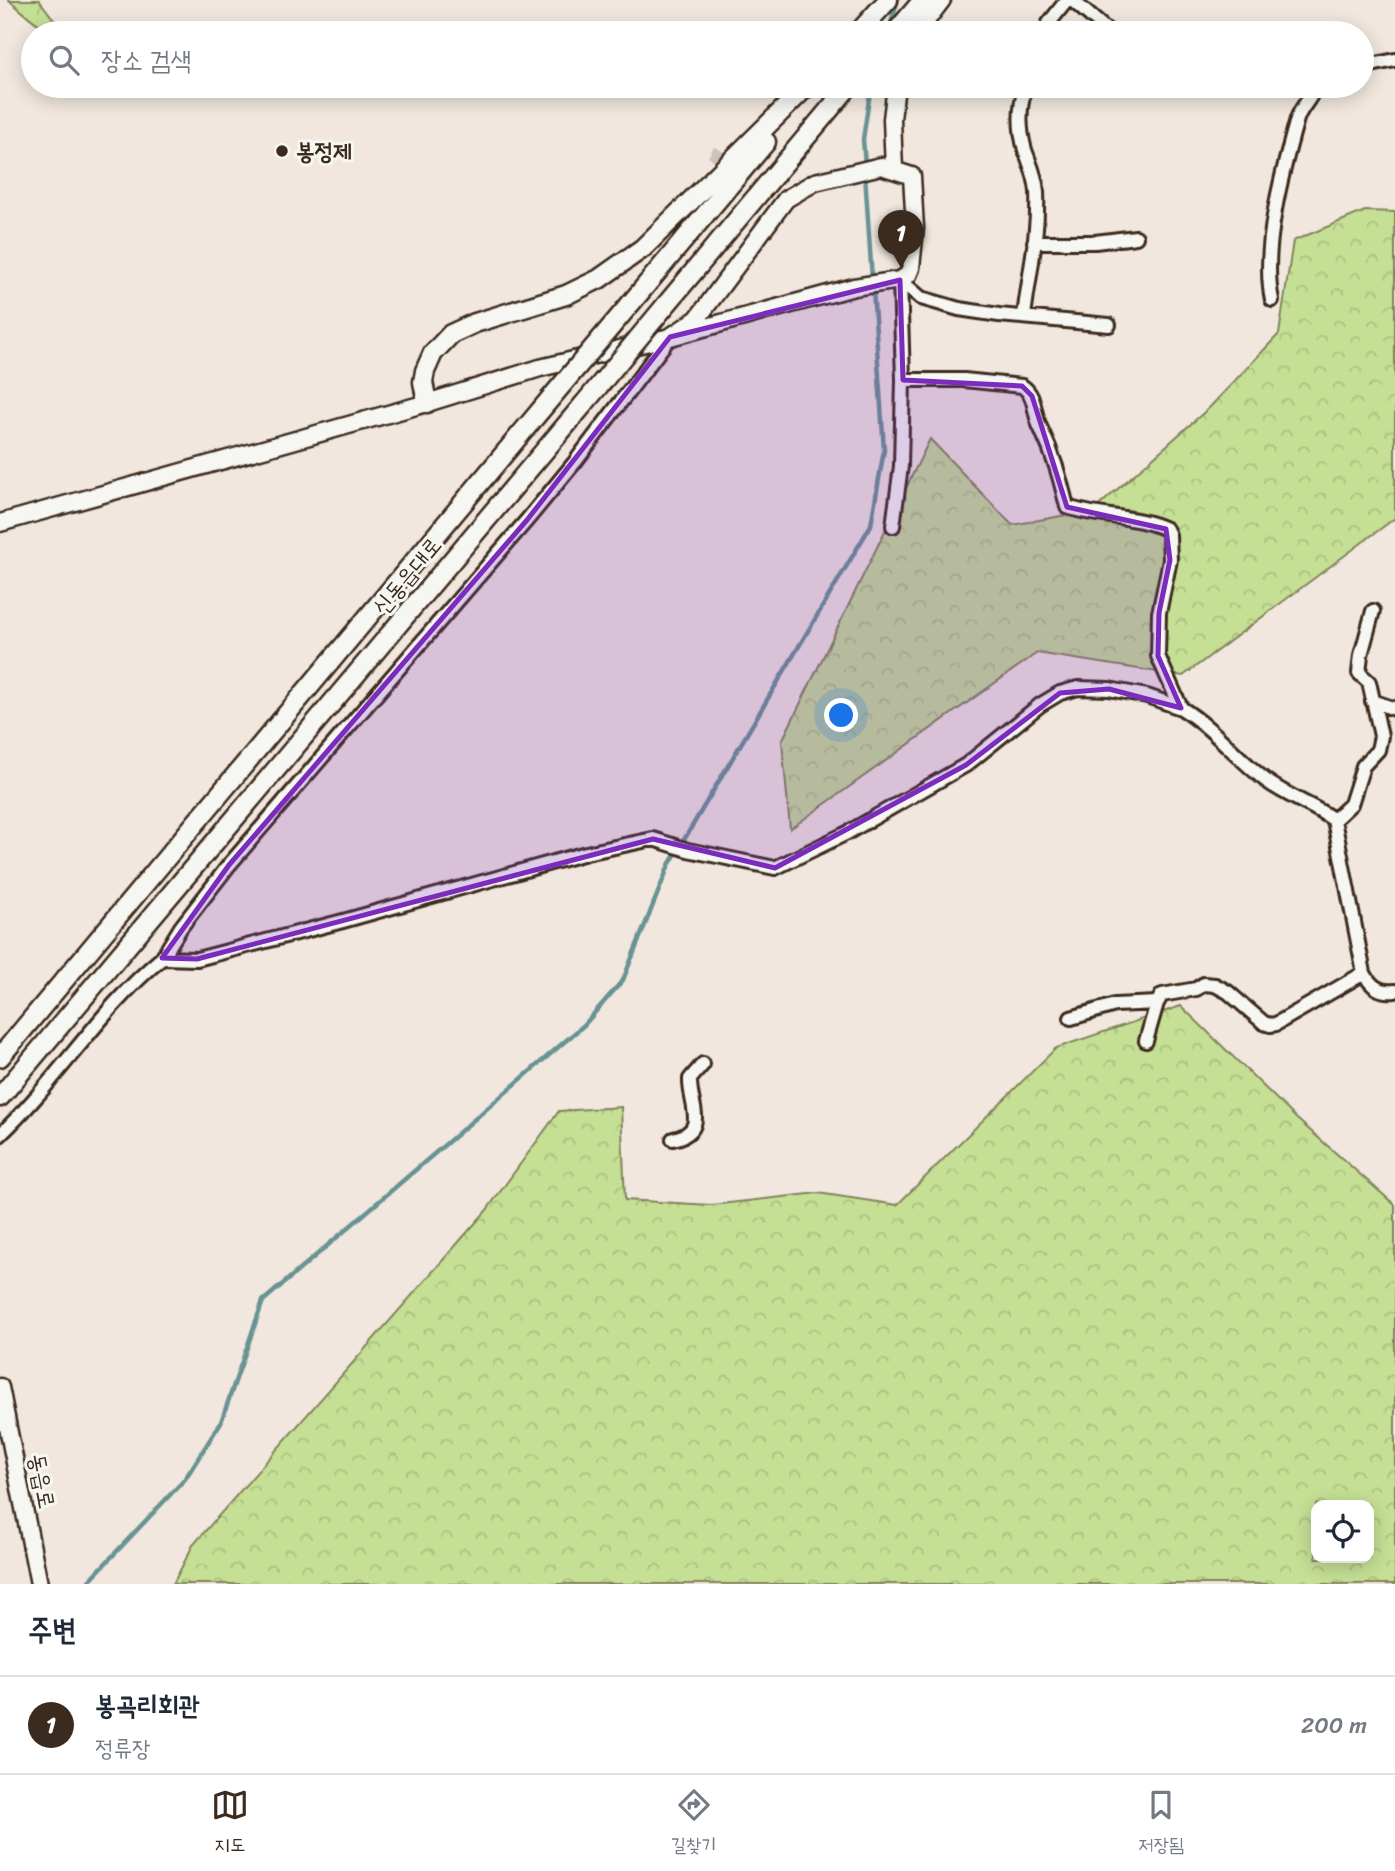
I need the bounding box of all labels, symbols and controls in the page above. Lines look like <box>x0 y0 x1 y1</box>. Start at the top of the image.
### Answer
search box <box>21 21 1374 98</box>
text: 장소 검색 <box>101 37 191 83</box>
icon: search <box>45 41 83 79</box>
place label: 봉정제 <box>296 131 352 172</box>
marker: 봉정제 <box>274 143 290 159</box>
pin: 1 <box>878 210 924 268</box>
street label: 신동읍대로 <box>362 527 452 625</box>
your location <box>824 698 858 732</box>
street label: 동읍로 <box>17 1450 67 1512</box>
map controls <box>1311 1500 1374 1563</box>
button: locate <box>1311 1500 1374 1563</box>
text: 주변 <box>28 1603 76 1657</box>
text: 봉곡리회관 <box>95 1682 200 1728</box>
text: 1 <box>46 1705 56 1746</box>
text: 200 m <box>1301 1705 1367 1746</box>
text: 정류장 <box>95 1728 151 1769</box>
tab: 지도 <box>211 1786 249 1861</box>
tab: 길찾기 <box>671 1786 717 1861</box>
tab: 저장됨 <box>1138 1786 1184 1861</box>

